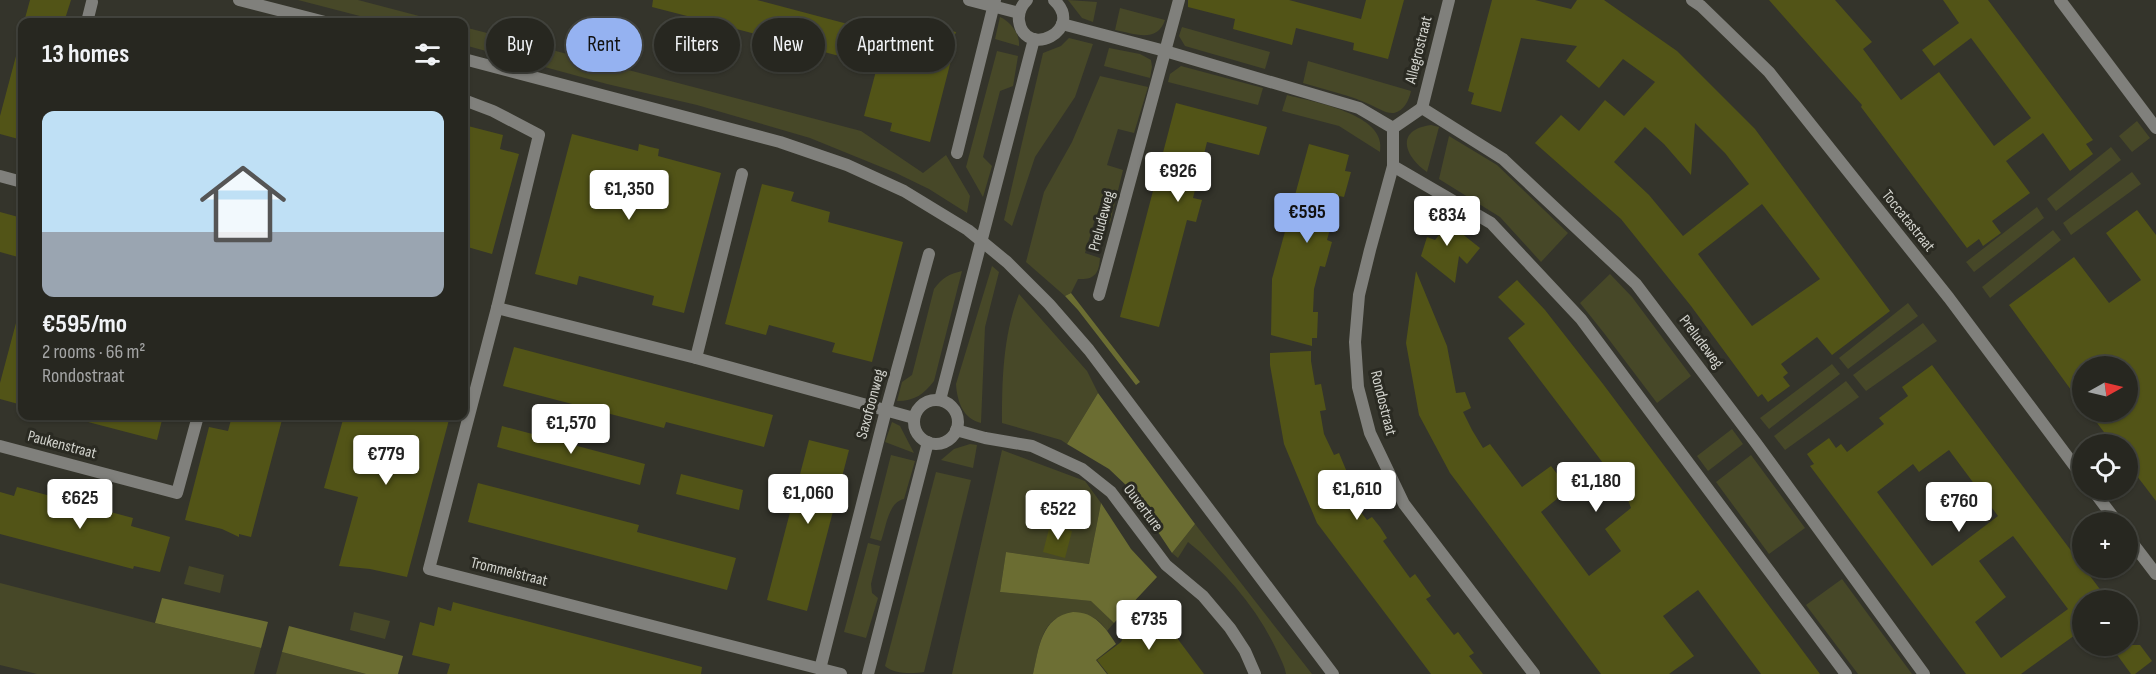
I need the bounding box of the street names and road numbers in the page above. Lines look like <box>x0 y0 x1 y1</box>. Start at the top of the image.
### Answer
street label: Allegrostraat <box>1401 14 1437 87</box>
street label: Toccatastraat <box>1877 186 1939 256</box>
street label: Preludeweg <box>1085 189 1119 253</box>
street label: Preludeweg <box>1675 312 1727 372</box>
street label: Saxofoonweg <box>853 367 889 441</box>
street label: Rondostraat <box>1366 369 1400 438</box>
street label: Paukenstraat <box>25 427 99 463</box>
street label: Ouverture <box>1119 481 1167 535</box>
street label: Trommelstraat <box>469 553 549 591</box>

